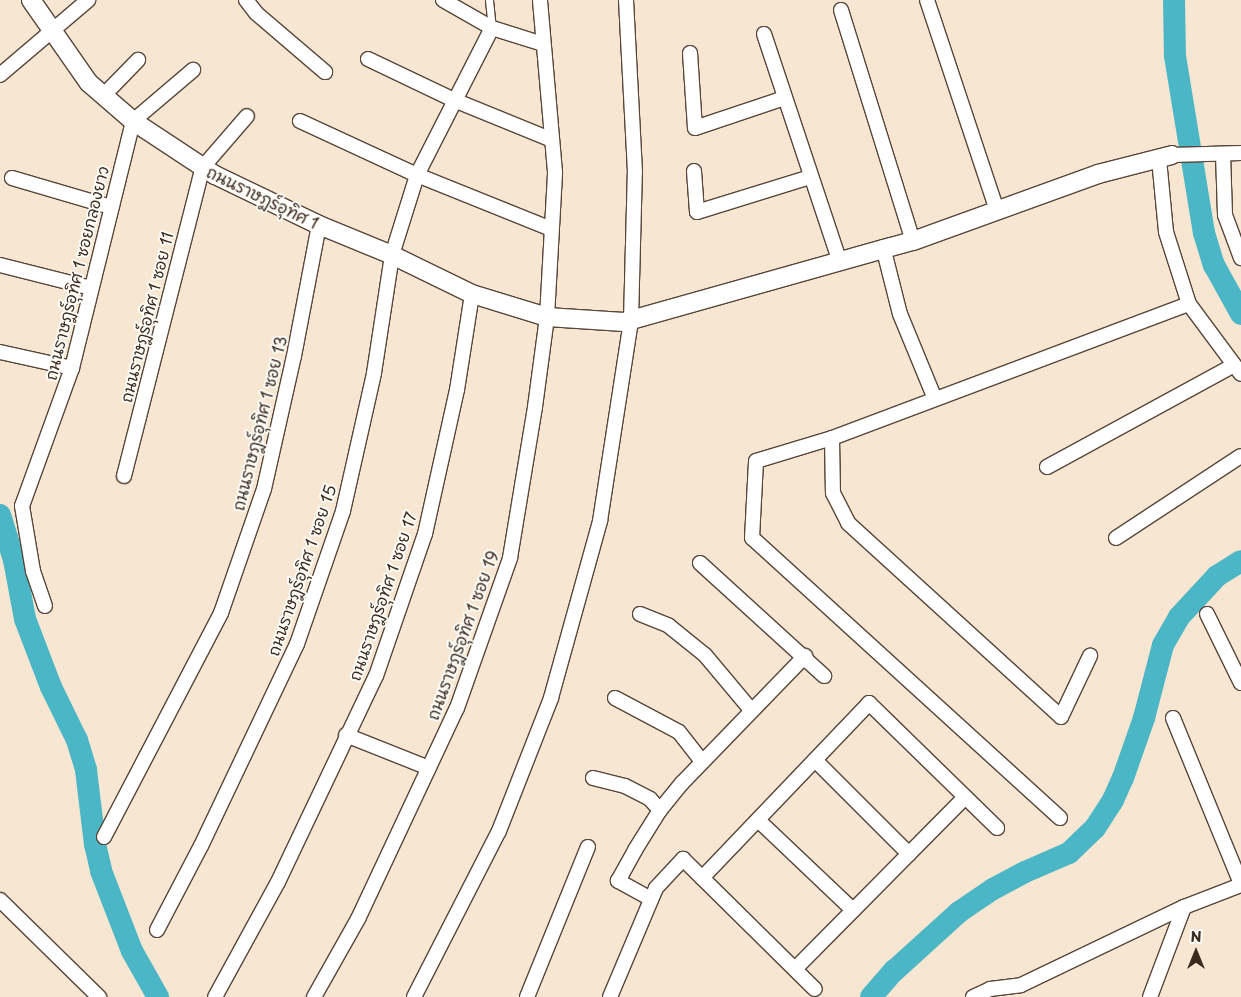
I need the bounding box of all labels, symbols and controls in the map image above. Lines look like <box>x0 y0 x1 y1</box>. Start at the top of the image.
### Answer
street label: ถนนราษฎร์อุทิศ 1 <box>204 162 322 232</box>
street label: ถนนราษฎร์อุทิศ 1 ซอยกลองยาว <box>40 164 112 382</box>
street label: ถนนราษฎร์อุทิศ 1 ซอย 11 <box>115 229 177 405</box>
street label: ถนนราษฎร์อุทิศ 1 ซอย 13 <box>228 333 290 513</box>
street label: ถนนราษฎร์อุทิศ 1 ซอย 15 <box>263 482 339 658</box>
street label: ถนนราษฎร์อุทิศ 1 ซอย 17 <box>344 509 420 683</box>
street label: ถนนราษฎร์อุทิศ 1 ซอย 19 <box>422 548 502 722</box>
text: N <box>1190 926 1202 947</box>
north arrow <box>1171 927 1221 977</box>

